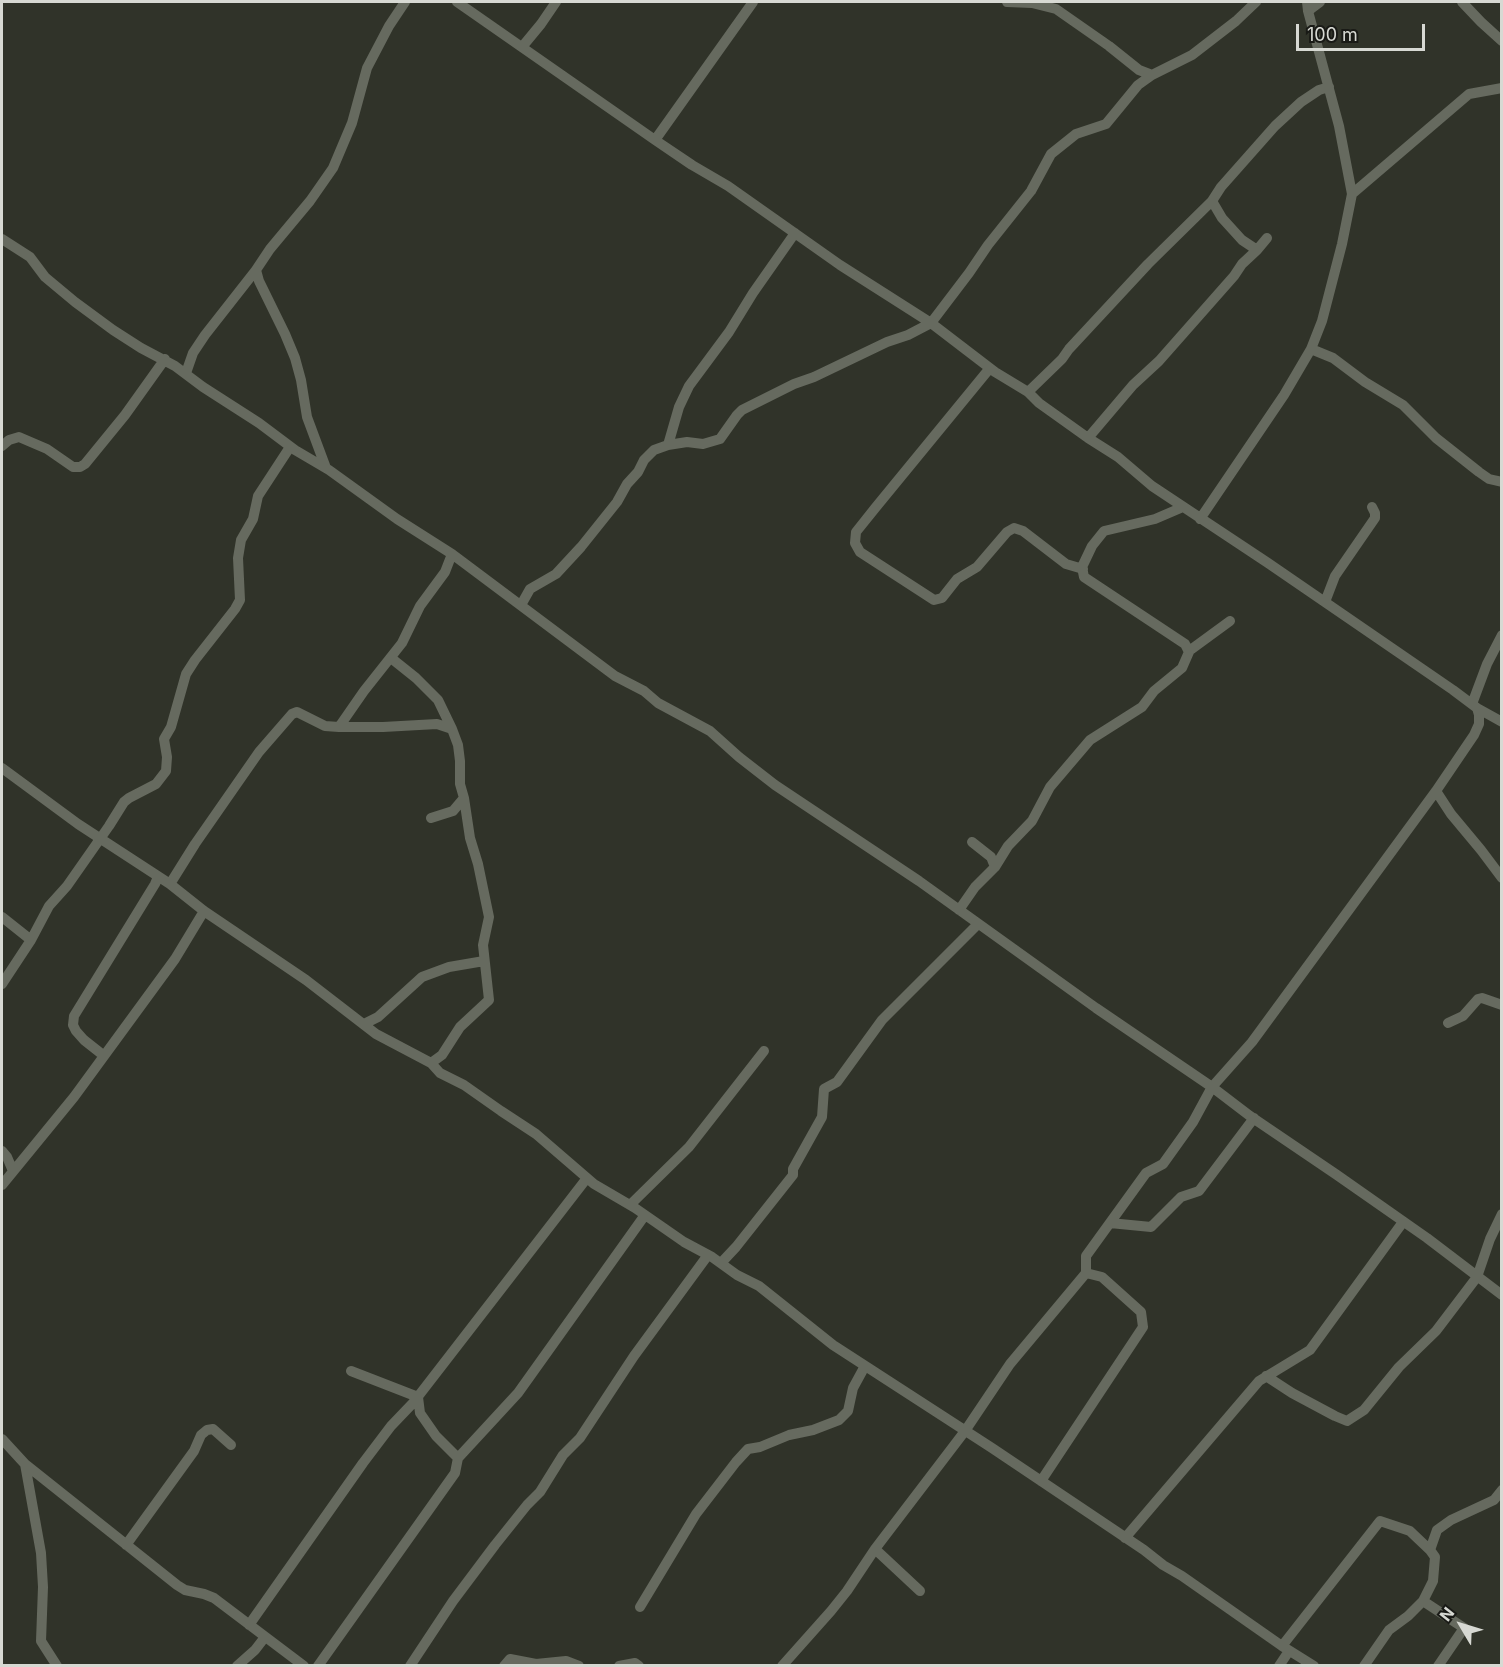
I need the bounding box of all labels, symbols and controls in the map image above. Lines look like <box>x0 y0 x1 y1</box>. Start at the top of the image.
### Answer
scale bar <box>1299 12 1428 50</box>
text: 100 m <box>1307 24 1358 45</box>
north arrow <box>1431 1595 1491 1655</box>
text: N <box>1435 1603 1458 1625</box>

